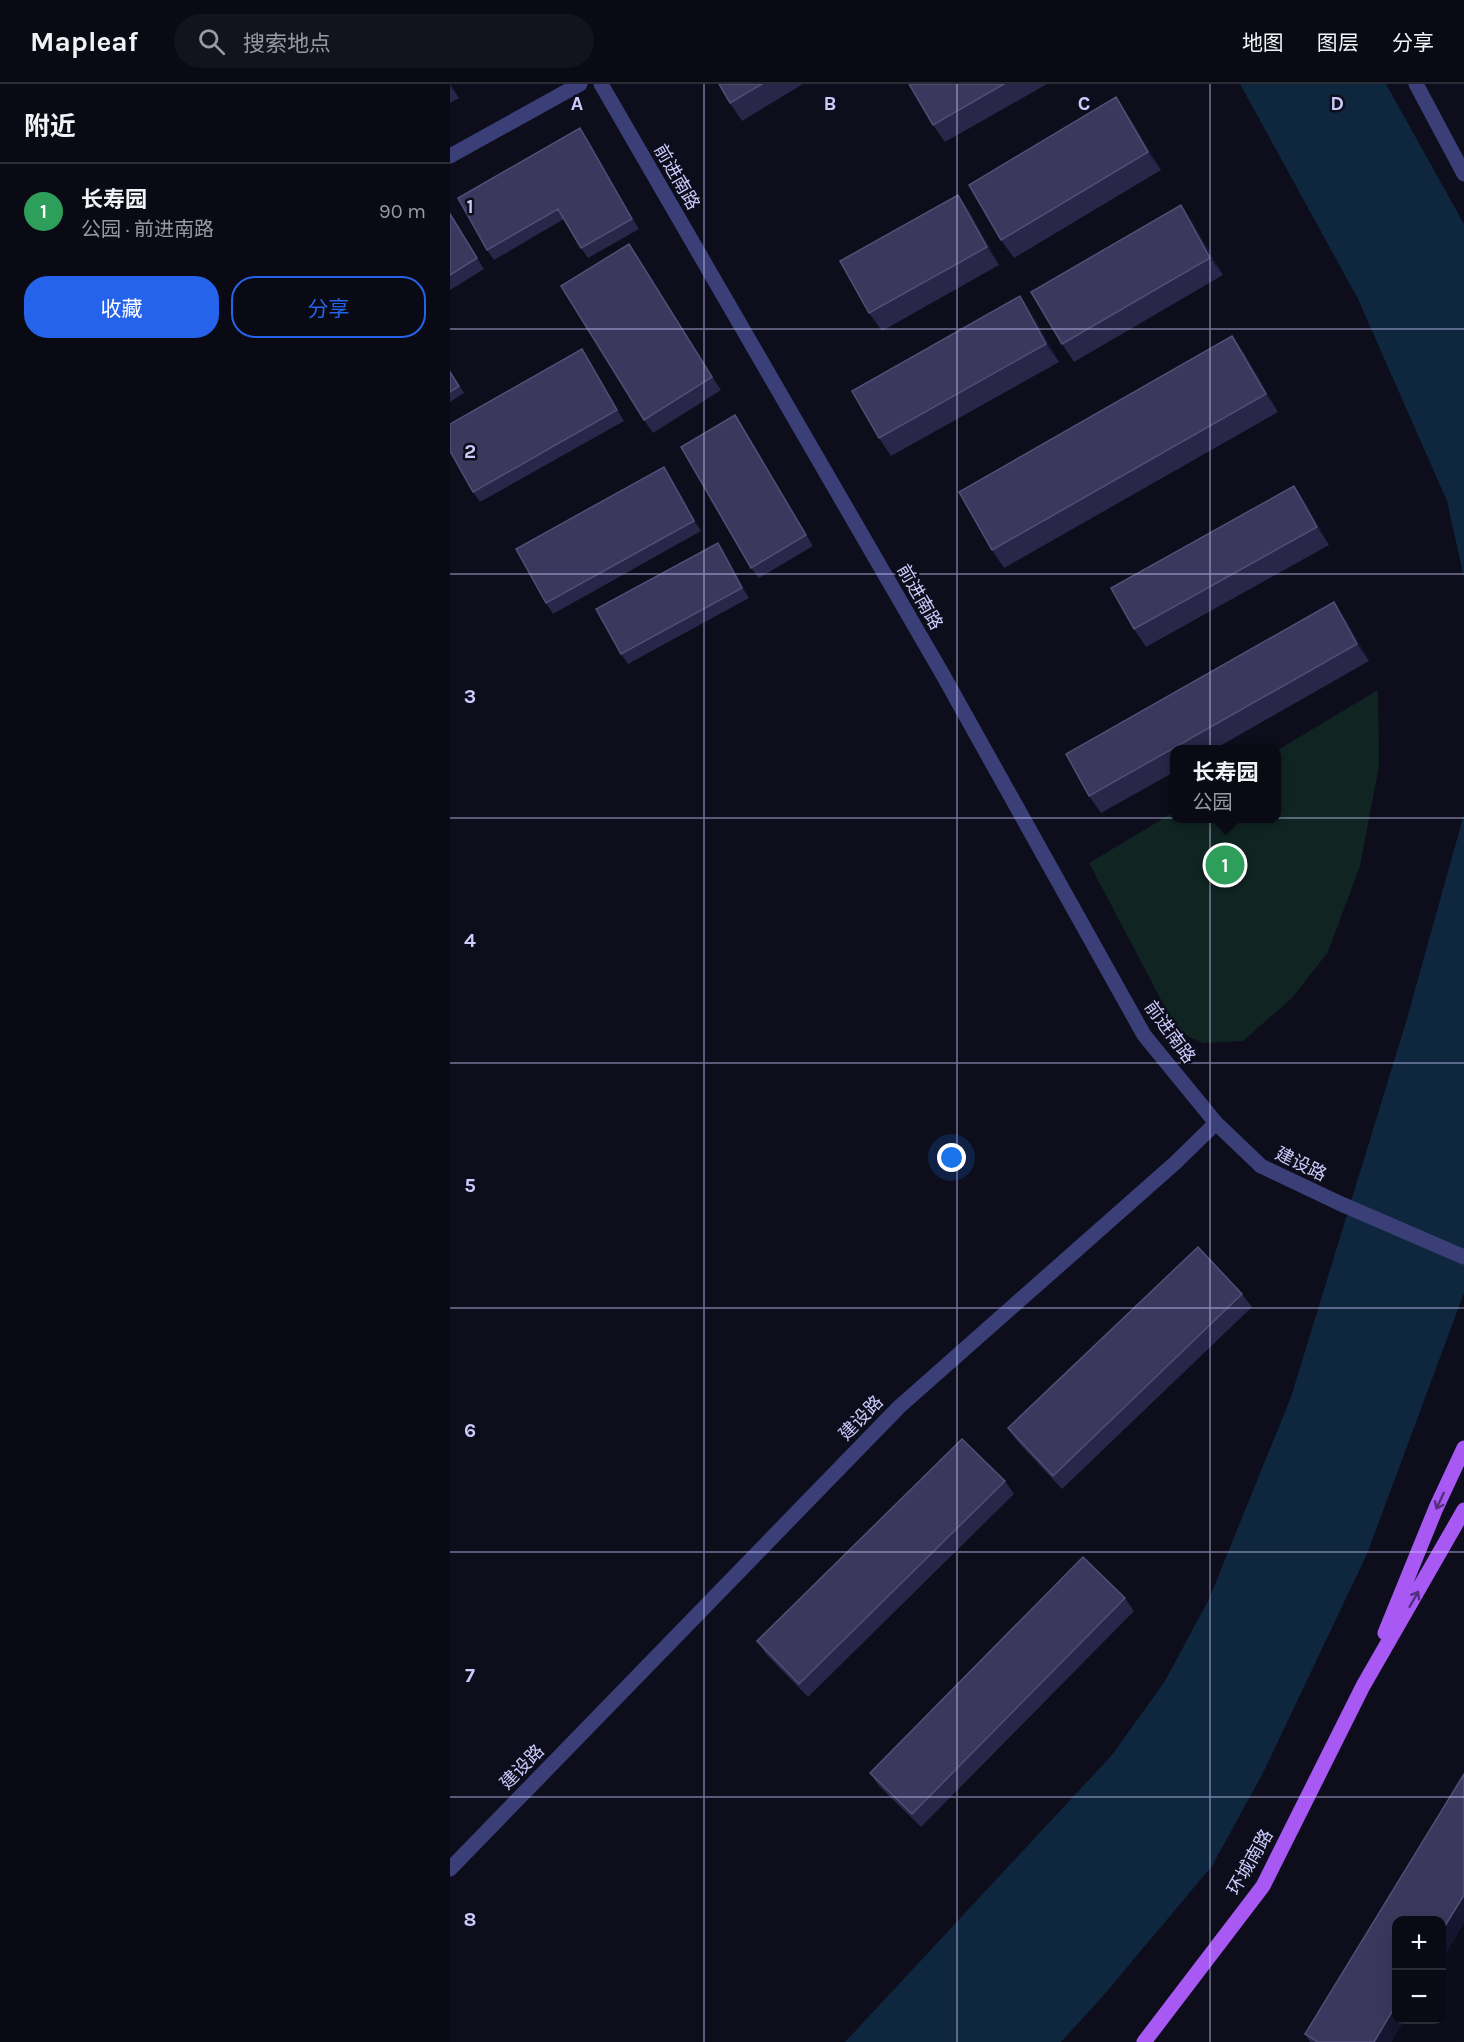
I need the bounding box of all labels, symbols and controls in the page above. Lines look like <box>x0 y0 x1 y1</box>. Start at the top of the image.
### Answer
search box <box>174 14 594 68</box>
text: Mapleaf <box>30 25 138 58</box>
icon: search <box>195 25 228 58</box>
text: 搜索地点 <box>243 31 331 57</box>
text: 地图 <box>1242 31 1284 55</box>
text: 图层 <box>1317 31 1359 55</box>
text: 分享 <box>1392 31 1434 55</box>
text: A <box>571 92 584 115</box>
text: B <box>824 92 836 115</box>
text: C <box>1078 92 1090 115</box>
text: D <box>1330 92 1344 115</box>
text: 附近 <box>24 111 76 142</box>
street label: 前进南路 <box>649 140 705 214</box>
text: 长寿园 <box>81 187 147 213</box>
text: 1 <box>466 195 474 218</box>
text: 1 <box>40 200 47 223</box>
text: 90 m <box>379 200 426 223</box>
text: 公园 · 前进南路 <box>81 218 214 241</box>
button: 收藏 <box>24 276 219 338</box>
button: 分享 <box>231 276 426 338</box>
text: 2 <box>464 440 476 463</box>
street label: 前进南路 <box>892 560 948 634</box>
text: 3 <box>464 685 476 708</box>
popup <box>1170 745 1281 823</box>
text: 长寿园 <box>1192 760 1259 786</box>
text: 公园 <box>1192 791 1232 814</box>
pin: 1 <box>1206 842 1244 888</box>
text: 4 <box>464 929 476 952</box>
street label: 前进南路 <box>1140 996 1200 1068</box>
street label: 建设路 <box>1272 1142 1330 1186</box>
your location <box>937 1143 966 1172</box>
text: 5 <box>464 1174 476 1197</box>
street label: 建设路 <box>834 1391 888 1445</box>
text: 6 <box>464 1419 476 1442</box>
one-way arrow <box>1433 1492 1444 1510</box>
one-way arrow <box>1408 1591 1420 1608</box>
text: 7 <box>465 1664 475 1687</box>
street label: 建设路 <box>495 1740 549 1794</box>
street label: 环城南路 <box>1222 1825 1278 1899</box>
text: 8 <box>464 1908 476 1931</box>
map controls <box>1392 1916 1446 2024</box>
button: + <box>1392 1916 1446 1970</box>
button: − <box>1392 1970 1446 2024</box>

